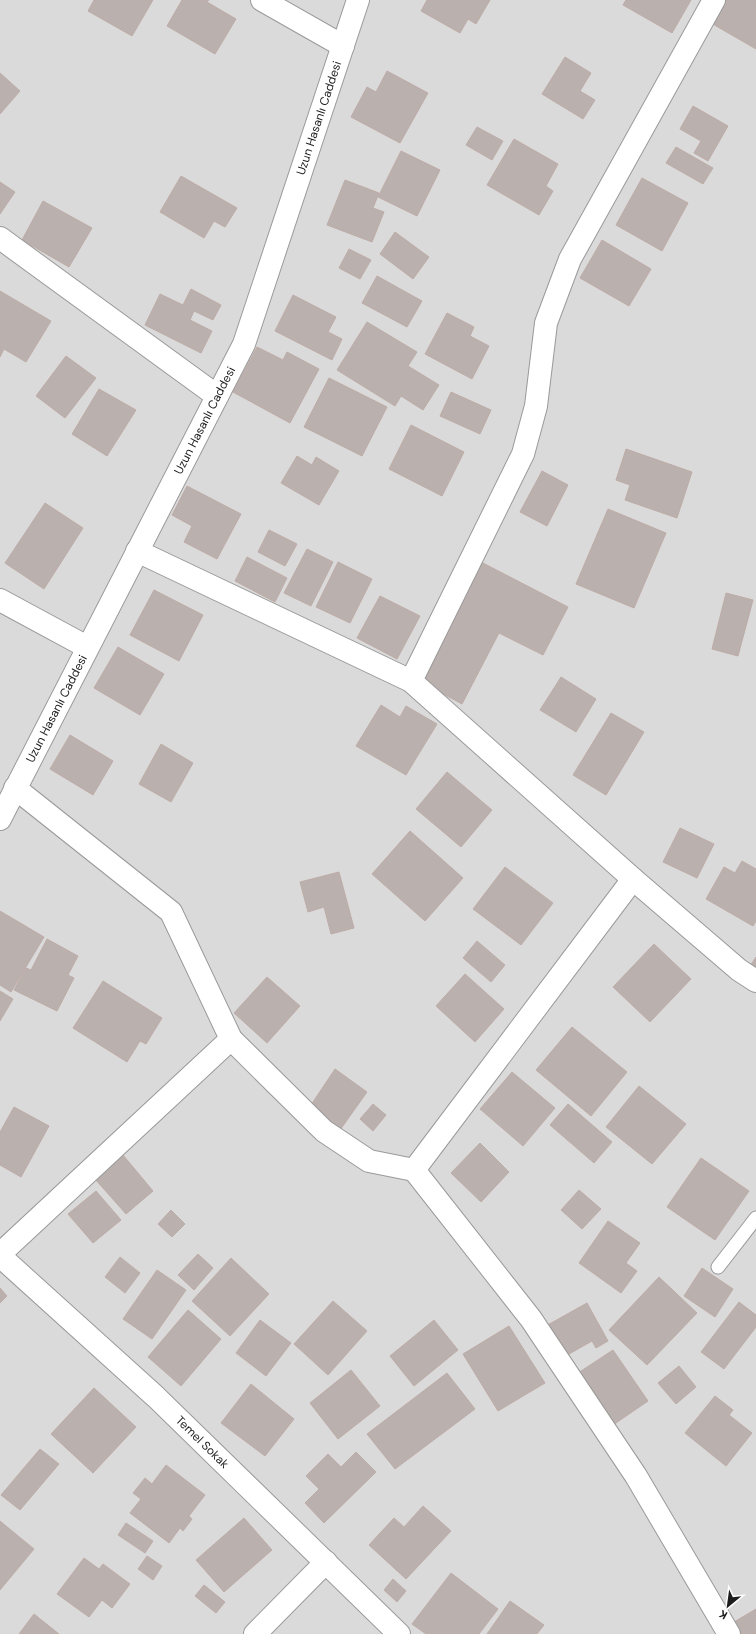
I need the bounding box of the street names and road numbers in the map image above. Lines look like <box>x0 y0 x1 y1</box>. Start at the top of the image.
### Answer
street label: Uzun Hasanlı Caddesi <box>293 59 345 177</box>
street label: Uzun Hasanlı Caddesi <box>170 364 239 477</box>
street label: Uzun Hasanlı Caddesi <box>22 652 91 765</box>
street label: Temel Sokak <box>172 1413 232 1472</box>

